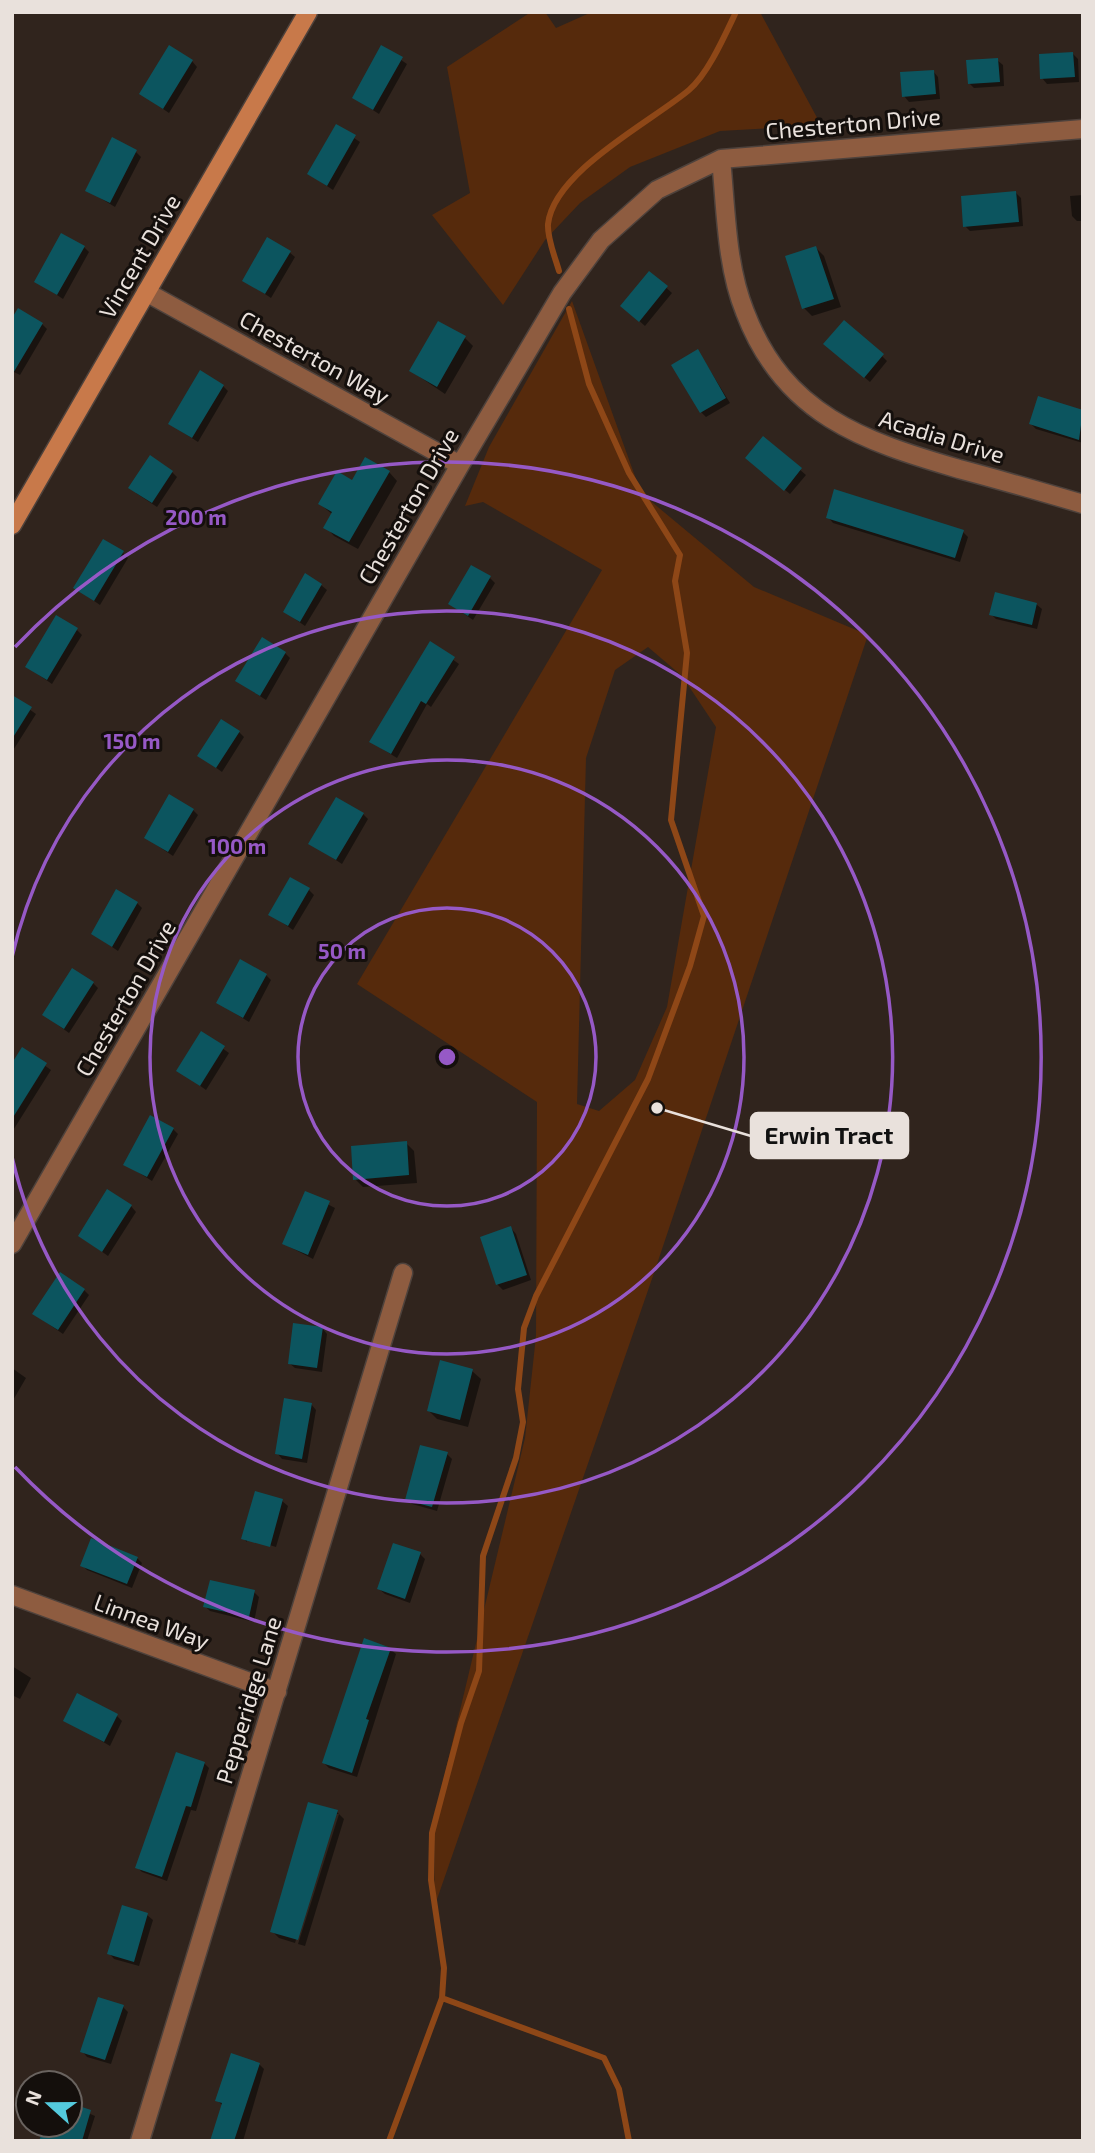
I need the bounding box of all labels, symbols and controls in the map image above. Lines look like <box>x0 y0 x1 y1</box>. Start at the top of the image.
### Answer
street label: Chesterton Drive <box>764 101 942 145</box>
street label: Vincent Drive <box>92 189 186 323</box>
street label: Chesterton Way <box>235 304 395 410</box>
street label: Acadia Drive <box>876 404 1008 468</box>
street label: Chesterton Drive <box>352 423 464 589</box>
text: 200 m <box>165 504 227 529</box>
text: 150 m <box>104 728 160 753</box>
text: 100 m <box>208 833 266 858</box>
street label: Chesterton Drive <box>69 915 181 1081</box>
text: 50 m <box>318 938 366 963</box>
centre of rings <box>435 1045 459 1069</box>
callout: Erwin Tract <box>751 1113 908 1158</box>
text: Erwin Tract <box>765 1120 894 1149</box>
street label: Linnea Way <box>91 1587 213 1655</box>
street label: Pepperidge Lane <box>209 1613 287 1787</box>
north arrow <box>14 2069 84 2139</box>
text: N <box>19 2087 46 2108</box>

